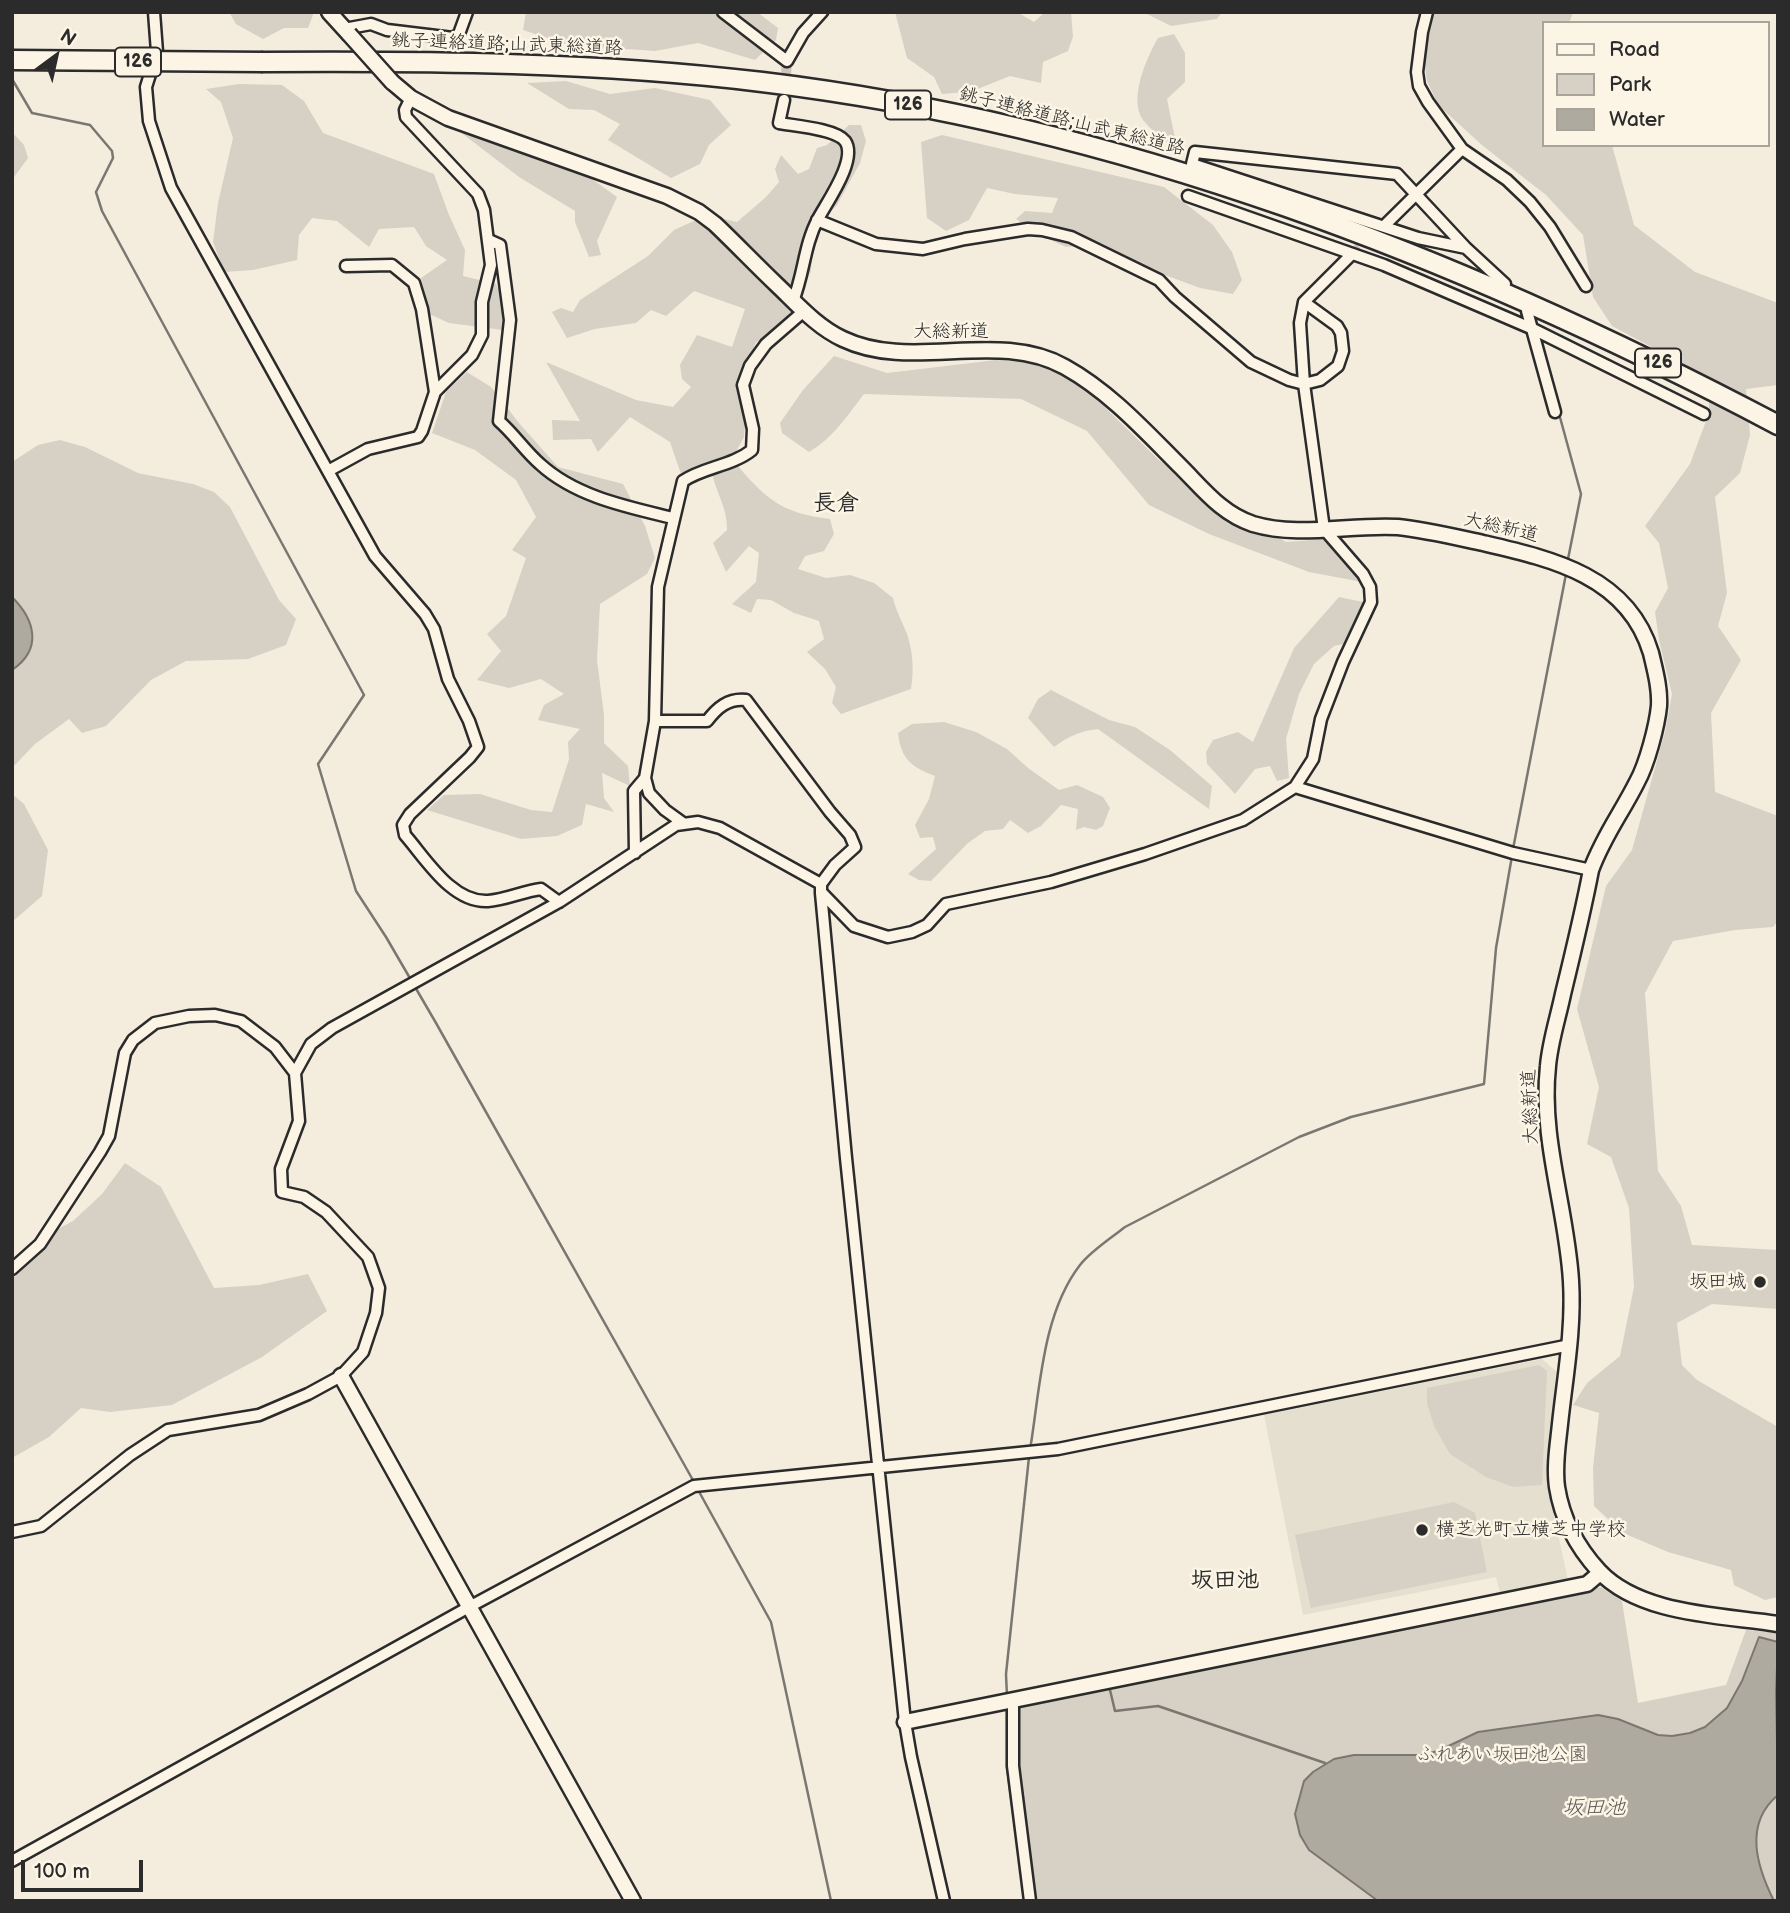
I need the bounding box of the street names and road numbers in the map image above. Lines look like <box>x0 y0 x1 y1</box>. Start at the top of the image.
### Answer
street label: 銚子連絡道路;山武東総道路 <box>391 30 623 60</box>
road number: 126 <box>115 48 161 76</box>
street label: 銚子連絡道路;山武東総道路 <box>957 83 1187 161</box>
road number: 126 <box>885 90 931 120</box>
street label: 大総新道 <box>913 321 989 343</box>
road number: 126 <box>1635 348 1681 377</box>
street label: 大総新道 <box>1461 508 1541 548</box>
street label: 大総新道 <box>1518 1069 1544 1145</box>

